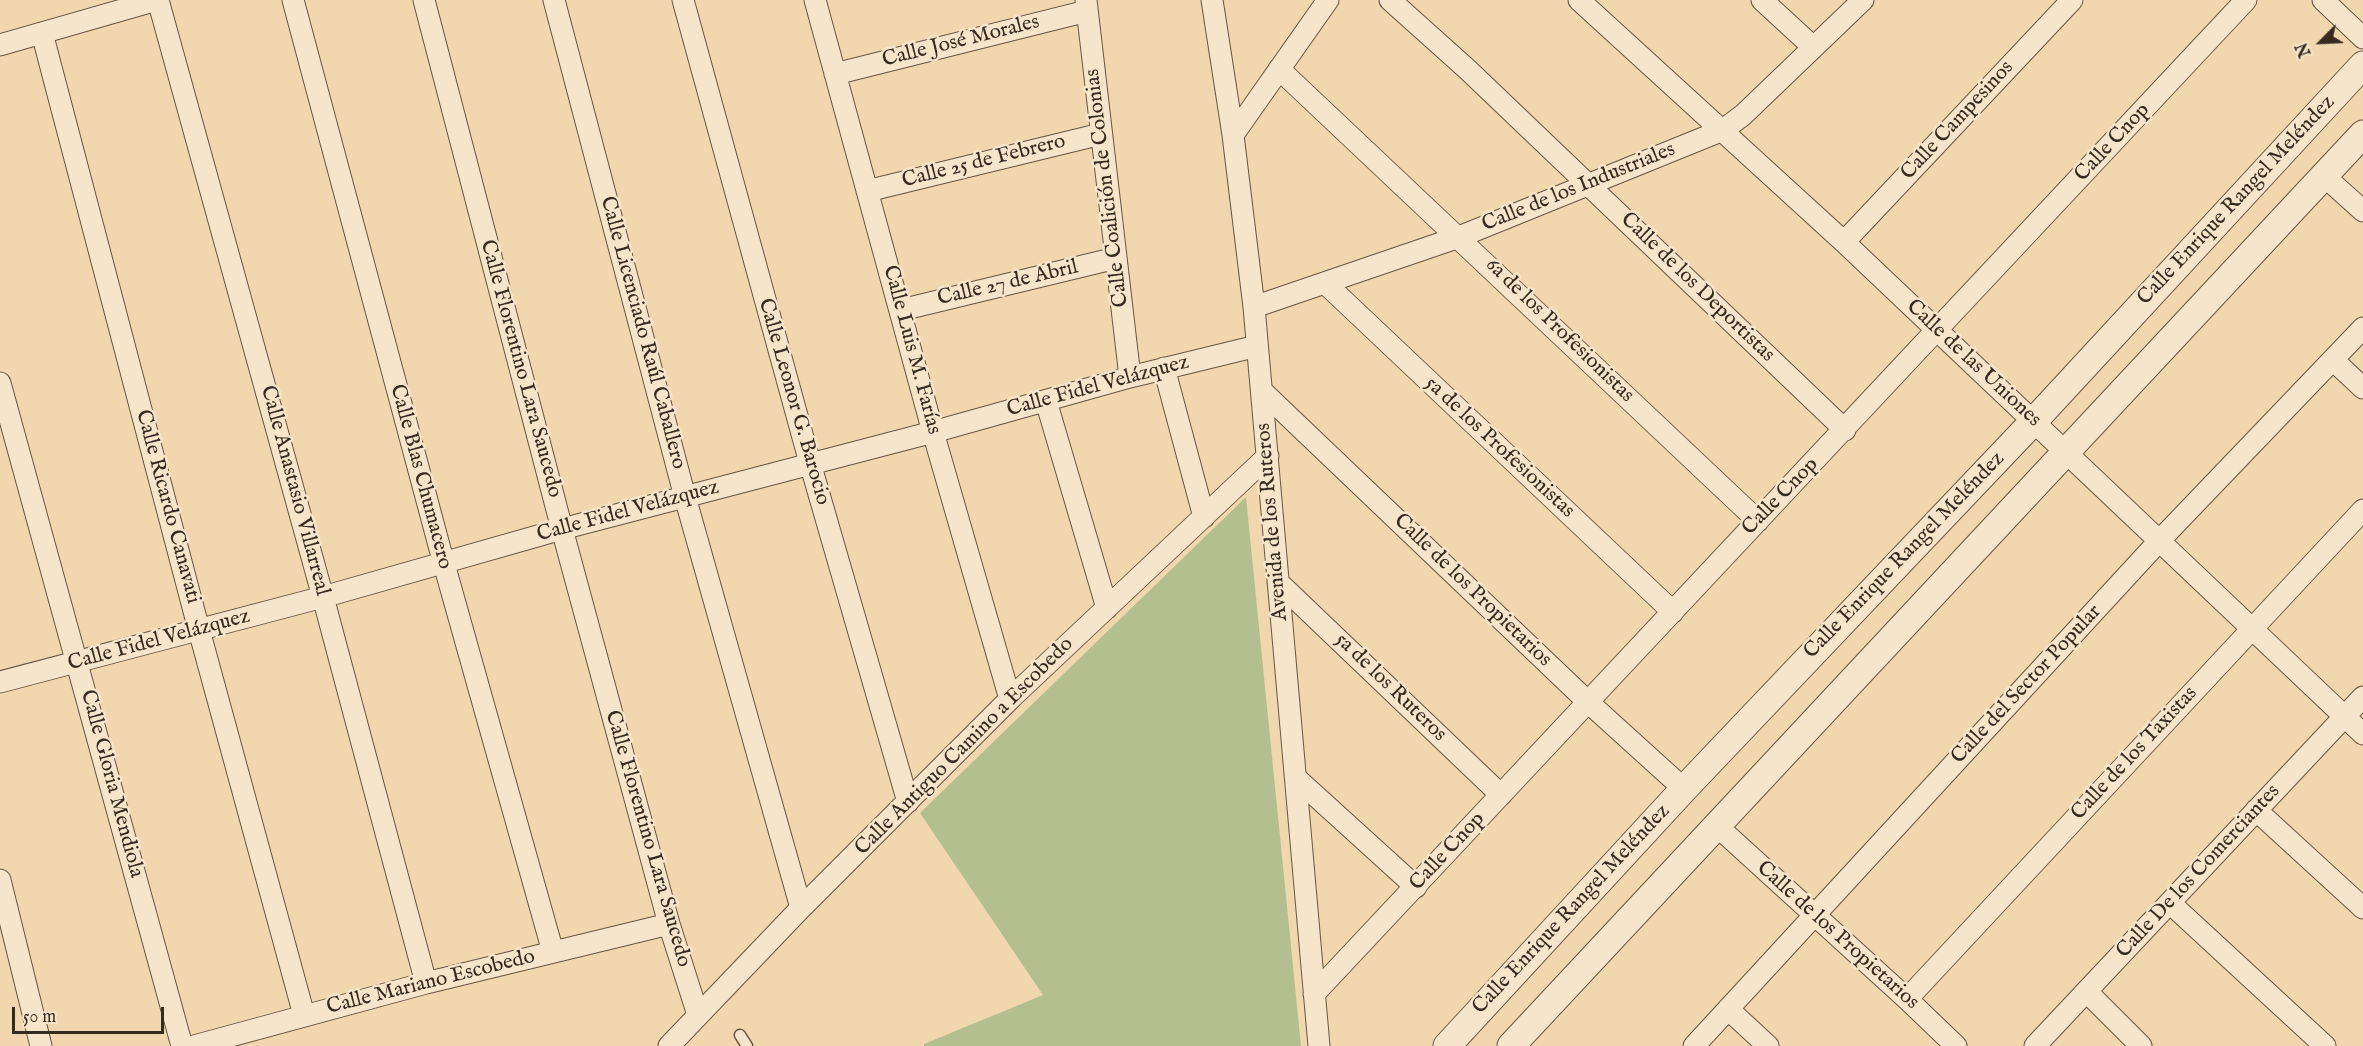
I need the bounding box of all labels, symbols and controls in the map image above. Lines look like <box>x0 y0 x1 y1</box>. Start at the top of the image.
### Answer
street label: Calle José Morales <box>880 10 1042 74</box>
north arrow <box>2291 12 2351 72</box>
text: N <box>2293 39 2317 60</box>
street label: Calle Campesinos <box>1896 56 2020 186</box>
street label: Calle Coalición de Colonias <box>1081 67 1135 309</box>
street label: Calle Enrique Rangel Meléndez <box>2133 91 2341 311</box>
street label: Calle Cnop <box>2070 98 2156 188</box>
street label: Calle 25 de Febrero <box>900 130 1068 194</box>
street label: Calle de los Industriales <box>1479 138 1679 238</box>
street label: Calle Licenciado Raúl Caballero <box>593 194 691 472</box>
street label: Calle de los Deportistas <box>1615 208 1779 368</box>
street label: Calle Florentino Lara Saucedo <box>473 237 567 501</box>
street label: 6a de los Profesionistas <box>1479 253 1639 409</box>
street label: Calle 27 de Abril <box>935 256 1081 312</box>
street label: Calle Luis M. Farías <box>876 263 946 437</box>
street label: Calle de las Uniones <box>1900 295 2046 433</box>
street label: Calle Leonor G. Barocio <box>751 296 835 508</box>
street label: Calle Fidel Velázquez <box>1004 351 1192 423</box>
street label: 5a de los Profesionistas <box>1419 372 1579 524</box>
street label: Calle Blas Chumacero <box>383 382 457 572</box>
street label: Calle Anastasio Villarreal <box>254 383 334 599</box>
street label: Calle Ricardo Canavati <box>129 407 205 607</box>
street label: Avenida de los Ruteros <box>1252 422 1294 622</box>
street label: Calle Enrique Rangel Meléndez <box>1799 447 2011 665</box>
street label: Calle Cnop <box>1738 453 1824 541</box>
street label: Calle Fidel Velázquez <box>534 476 722 548</box>
street label: Calle de los Propietarios <box>1388 509 1556 673</box>
street label: Calle del Sector Popular <box>1947 600 2107 770</box>
street label: Calle Fidel Velázquez <box>65 605 253 677</box>
street label: 5a de los Ruteros <box>1329 628 1451 748</box>
street label: Calle Antiguo Camino a Escobedo <box>851 633 1079 861</box>
street label: Calle de los Taxistas <box>2067 682 2203 826</box>
street label: Calle Gloria Mendiola <box>74 687 148 881</box>
street label: Calle Florentino Lara Saucedo <box>598 708 696 970</box>
street label: Calle De los Comerciantes <box>2112 780 2286 964</box>
street label: Calle Enrique Rangel Meléndez <box>1468 800 1676 1020</box>
street label: Calle Cnop <box>1405 807 1491 897</box>
street label: Calle de los Propietarios <box>1751 856 1923 1016</box>
street label: Calle Mariano Escobedo <box>324 945 538 1021</box>
scale bar <box>15 995 166 1033</box>
text: 50 m <box>23 1006 56 1029</box>

